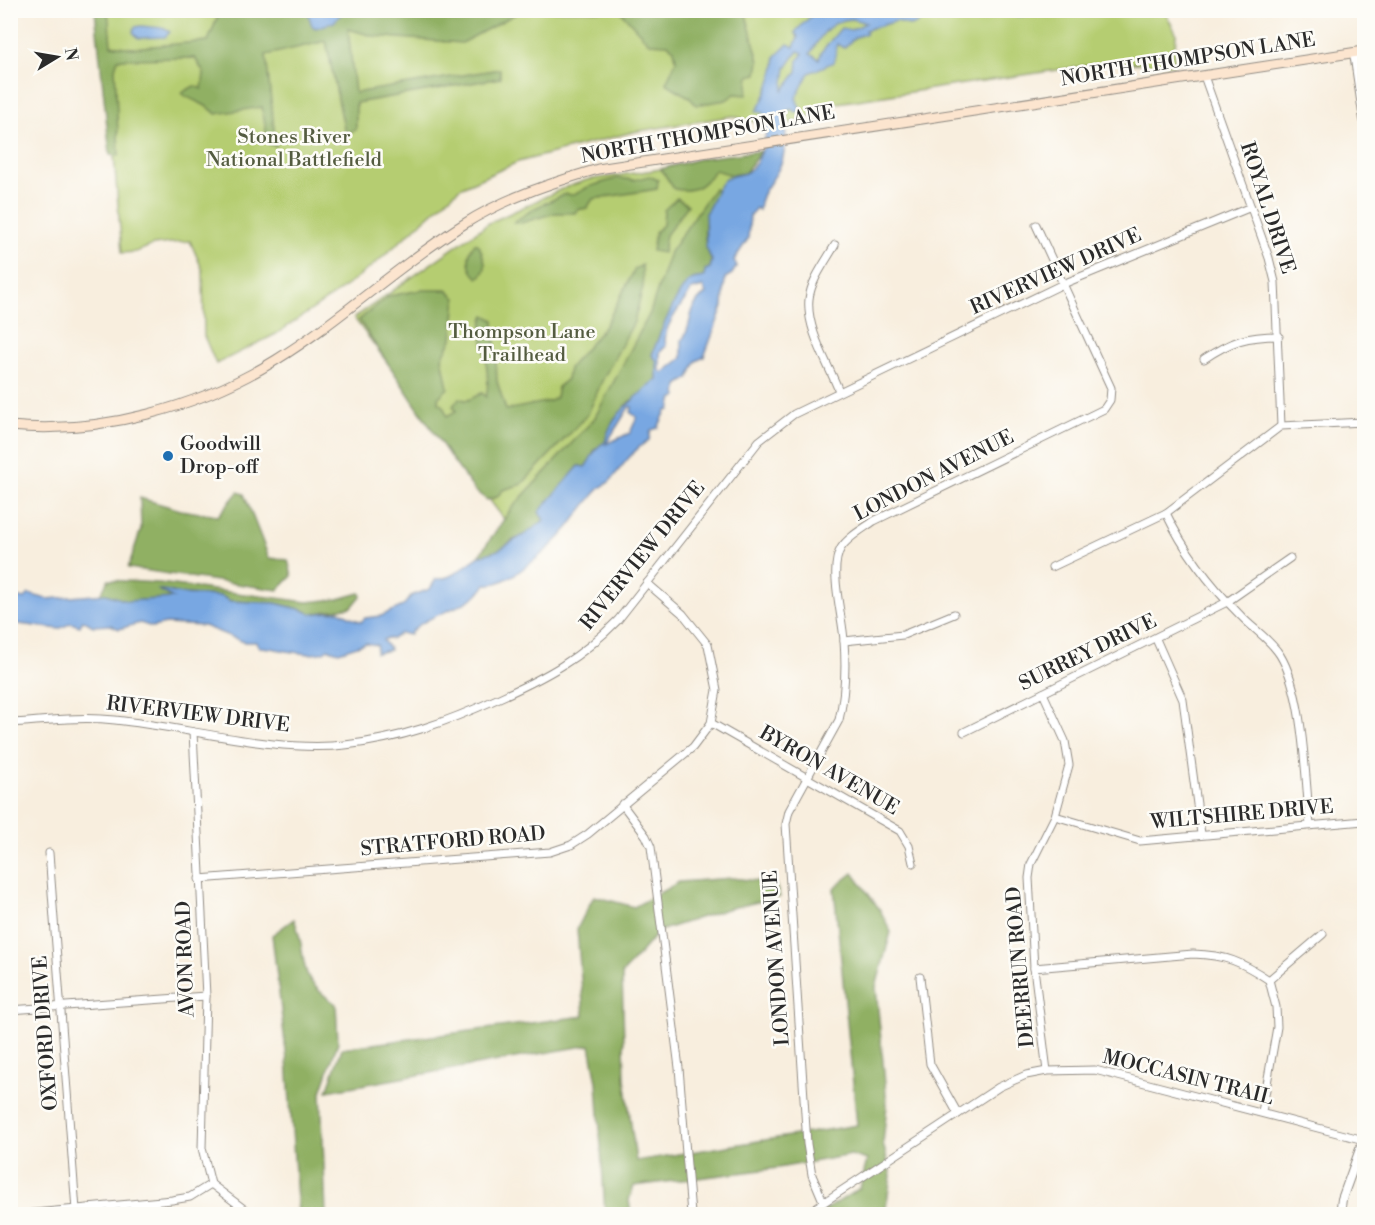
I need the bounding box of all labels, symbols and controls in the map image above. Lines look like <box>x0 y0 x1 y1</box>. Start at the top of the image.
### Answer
north arrow <box>27 27 87 87</box>
street label: NORTH THOMPSON LANE <box>1059 28 1317 92</box>
text: N <box>60 46 82 63</box>
street label: NORTH THOMPSON LANE <box>579 100 837 170</box>
park label: Stones River National Battlefield <box>206 125 383 173</box>
street label: ROYAL DRIVE <box>1234 139 1300 277</box>
street label: RIVERVIEW DRIVE <box>967 223 1145 321</box>
park label: Thompson Lane Trailhead <box>448 320 596 368</box>
street label: LONDON AVENUE <box>850 425 1018 527</box>
place label: Goodwill Drop-off <box>180 432 261 480</box>
marker: Goodwill Drop-off <box>161 449 175 463</box>
street label: RIVERVIEW DRIVE <box>575 476 711 636</box>
street label: SURREY DRIVE <box>1015 609 1161 697</box>
street label: RIVERVIEW DRIVE <box>105 691 291 739</box>
street label: BYRON AVENUE <box>754 720 903 821</box>
street label: WILTSHIRE DRIVE <box>1148 795 1335 836</box>
street label: STRATFORD ROAD <box>359 821 547 863</box>
street label: LONDON AVENUE <box>758 869 796 1047</box>
street label: DEERRUN ROAD <box>1002 885 1040 1049</box>
street label: AVON ROAD <box>171 900 201 1019</box>
street label: OXFORD DRIVE <box>28 955 64 1111</box>
street label: MOCCASIN TRAIL <box>1100 1045 1276 1111</box>

